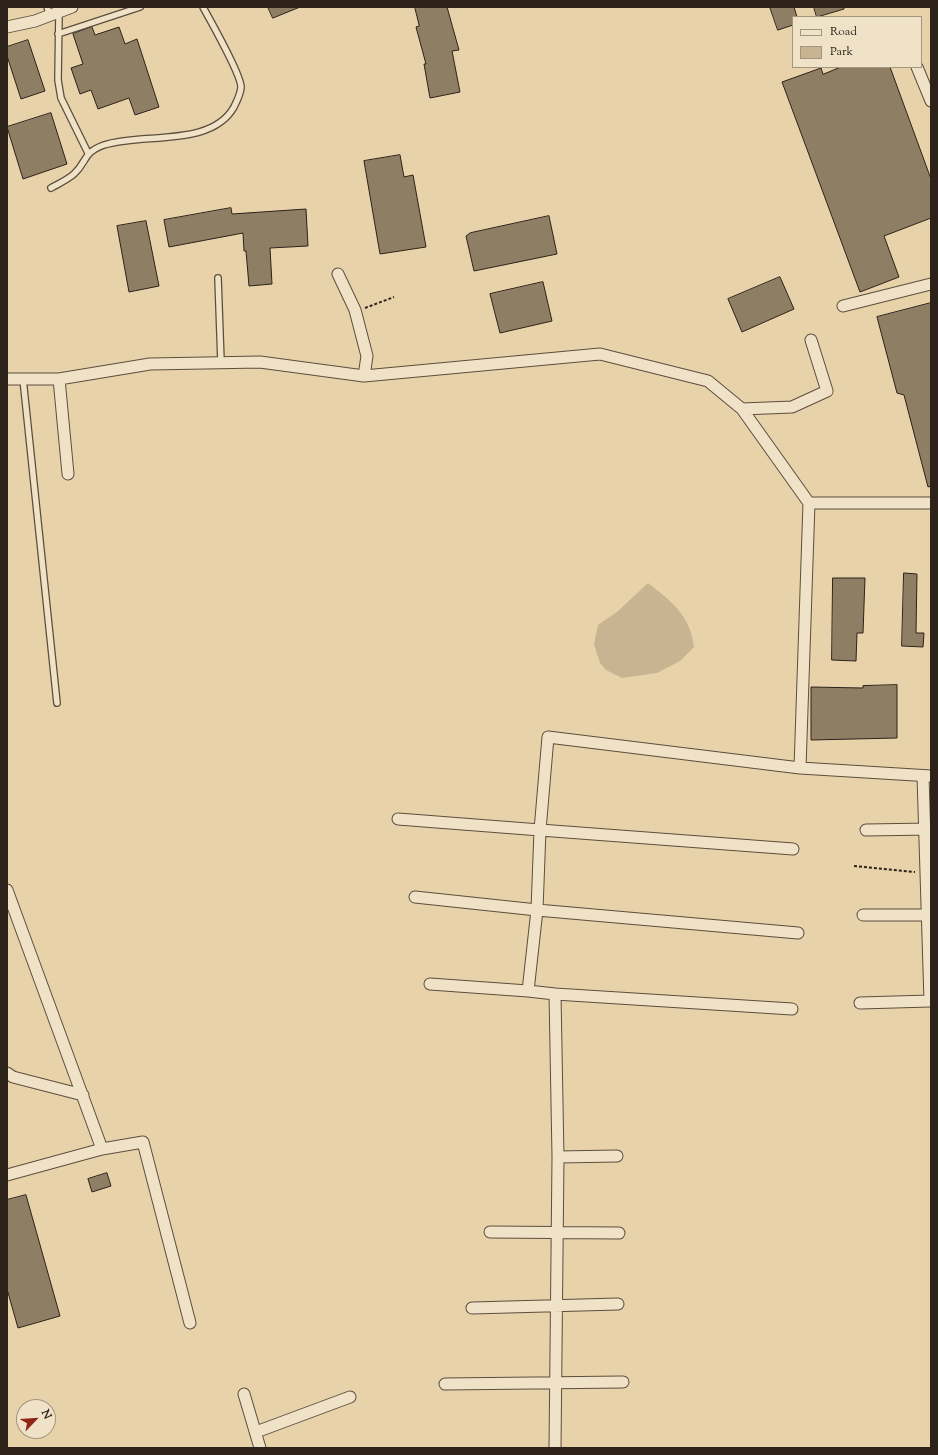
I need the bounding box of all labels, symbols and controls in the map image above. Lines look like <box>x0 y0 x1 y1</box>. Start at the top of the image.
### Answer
legend <box>792 16 922 68</box>
text: Road <box>830 23 857 41</box>
text: Park <box>830 43 853 61</box>
north arrow <box>16 1399 56 1439</box>
text: N <box>37 1407 55 1422</box>

